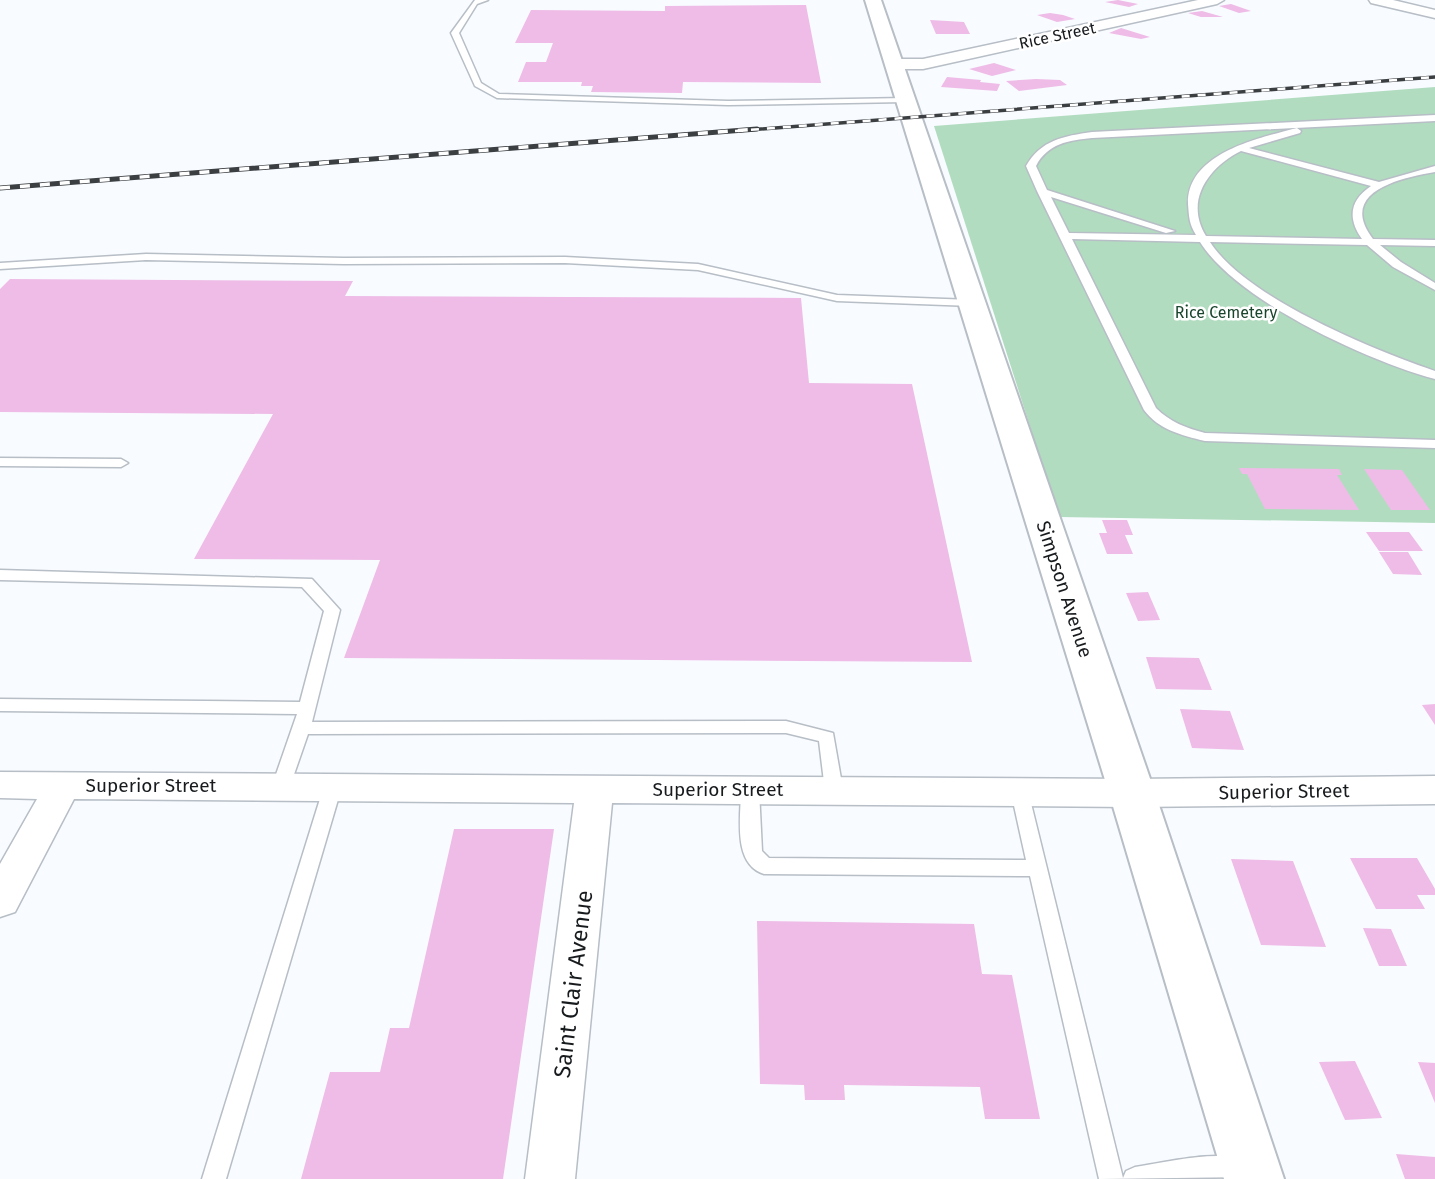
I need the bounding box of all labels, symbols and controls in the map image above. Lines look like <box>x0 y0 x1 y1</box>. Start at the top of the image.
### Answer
street label: Rice Street <box>1017 18 1097 53</box>
park label: Rice Cemetery <box>1175 303 1277 322</box>
street label: Simpson Avenue <box>1032 518 1097 660</box>
street label: Superior Street <box>86 774 217 797</box>
street label: Superior Street <box>653 778 784 801</box>
street label: Superior Street <box>1218 779 1350 804</box>
street label: Saint Clair Avenue <box>548 888 598 1080</box>

